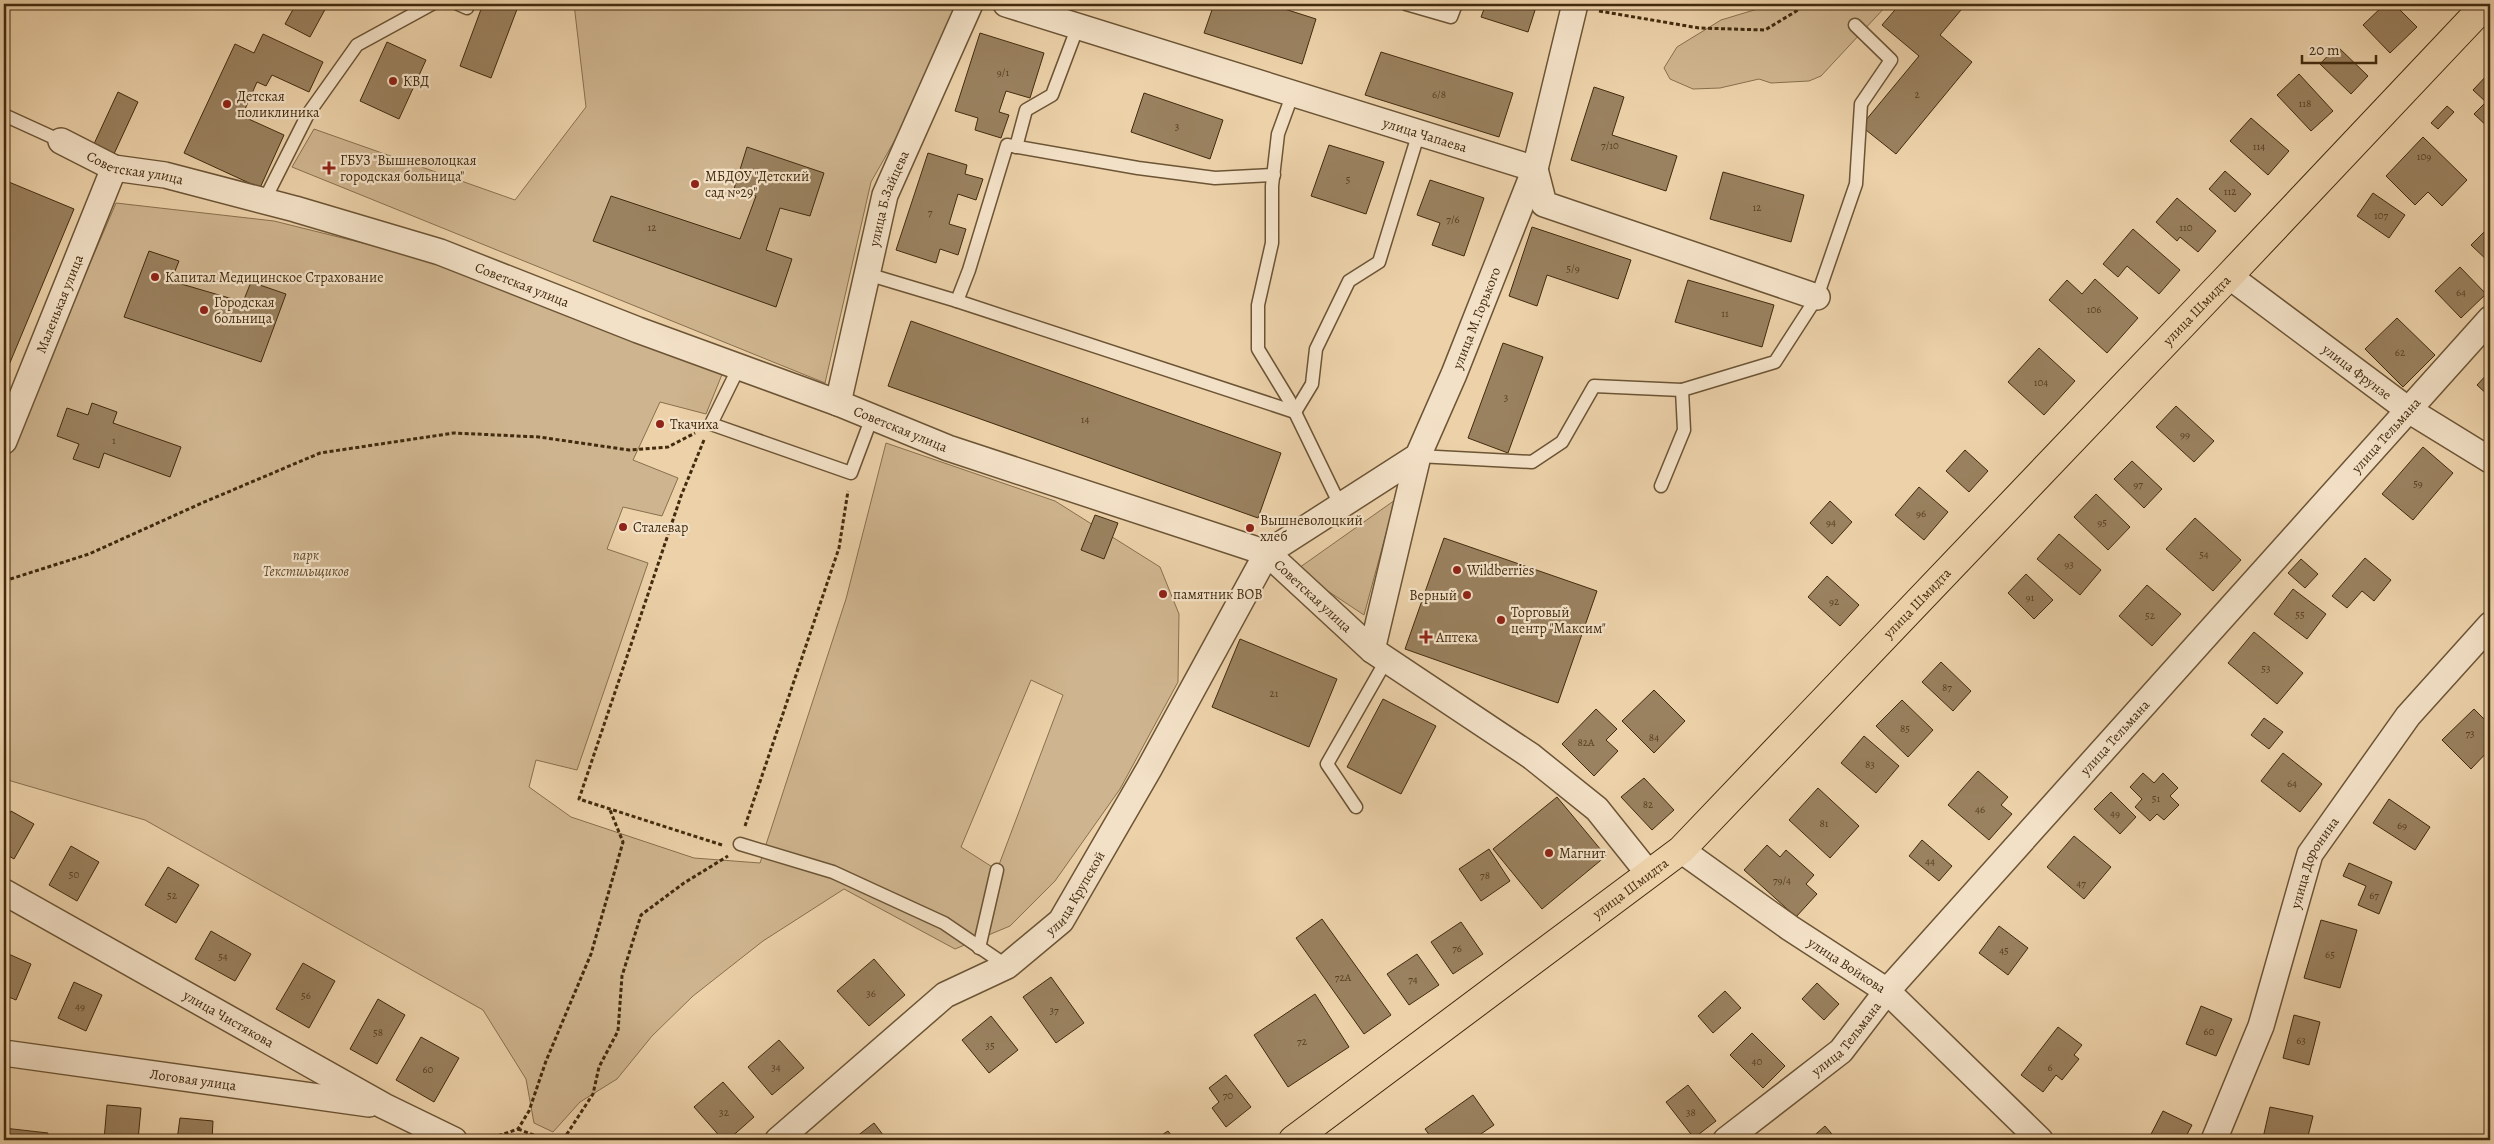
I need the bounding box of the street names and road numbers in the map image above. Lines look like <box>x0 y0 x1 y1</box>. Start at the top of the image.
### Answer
street label: улица Чапаева <box>1380 113 1470 157</box>
street label: Советская улица <box>83 147 186 190</box>
street label: улица Б.Зайцева <box>864 147 914 249</box>
street label: Маленькая улица <box>31 251 88 356</box>
street label: Советская улица <box>472 258 572 312</box>
street label: улица М.Горького <box>1448 264 1505 373</box>
street label: улица Шмидта <box>2158 271 2235 350</box>
street label: улица Фрунзе <box>2317 339 2396 404</box>
street label: улица Тельмана <box>2347 393 2426 478</box>
street label: Советская улица <box>851 401 951 457</box>
street label: Советская улица <box>1270 555 1356 637</box>
street label: улица Шмидта <box>1878 564 1956 643</box>
street label: улица Тельмана <box>2076 695 2154 780</box>
street label: улица Доронина <box>2286 813 2344 912</box>
street label: улица Крупской <box>1041 848 1110 940</box>
street label: улица Шмидта <box>1588 853 1673 924</box>
street label: улица Войкова <box>1803 933 1890 998</box>
street label: улица Чистякова <box>179 985 278 1052</box>
street label: улица Тельмана <box>1807 997 1886 1081</box>
street label: Логовая улица <box>149 1064 238 1095</box>

